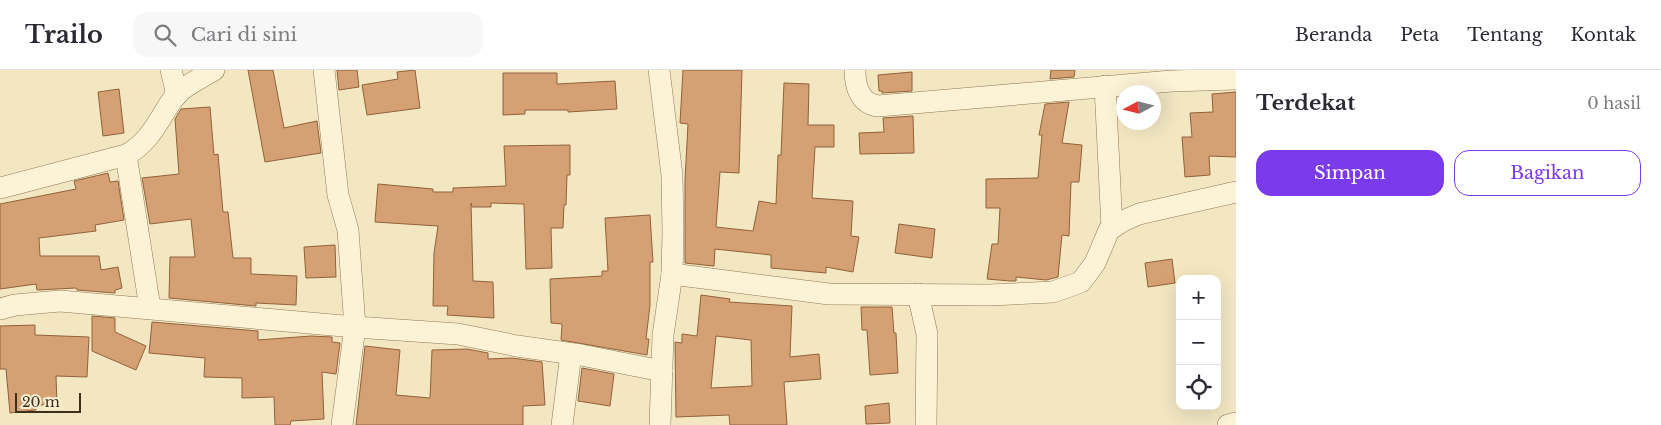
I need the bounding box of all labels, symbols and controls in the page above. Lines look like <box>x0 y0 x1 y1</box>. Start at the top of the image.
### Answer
search box <box>133 12 483 57</box>
text: Trailo <box>25 20 103 49</box>
icon: search <box>151 21 179 49</box>
text: Cari di sini <box>191 23 297 46</box>
text: Beranda <box>1295 24 1372 46</box>
text: Peta <box>1400 24 1439 46</box>
text: Tentang <box>1467 24 1542 46</box>
text: Kontak <box>1570 24 1636 46</box>
north arrow <box>1116 85 1161 130</box>
text: Terdekat <box>1256 90 1355 116</box>
text: 0 hasil <box>1587 93 1641 113</box>
button: Simpan <box>1256 150 1444 196</box>
button: Bagikan <box>1454 150 1641 196</box>
map controls <box>1176 275 1221 410</box>
button: + <box>1176 275 1221 320</box>
button: − <box>1176 320 1221 365</box>
button: locate <box>1176 365 1221 410</box>
scale bar <box>15 390 81 413</box>
text: 20 m <box>22 393 60 411</box>

